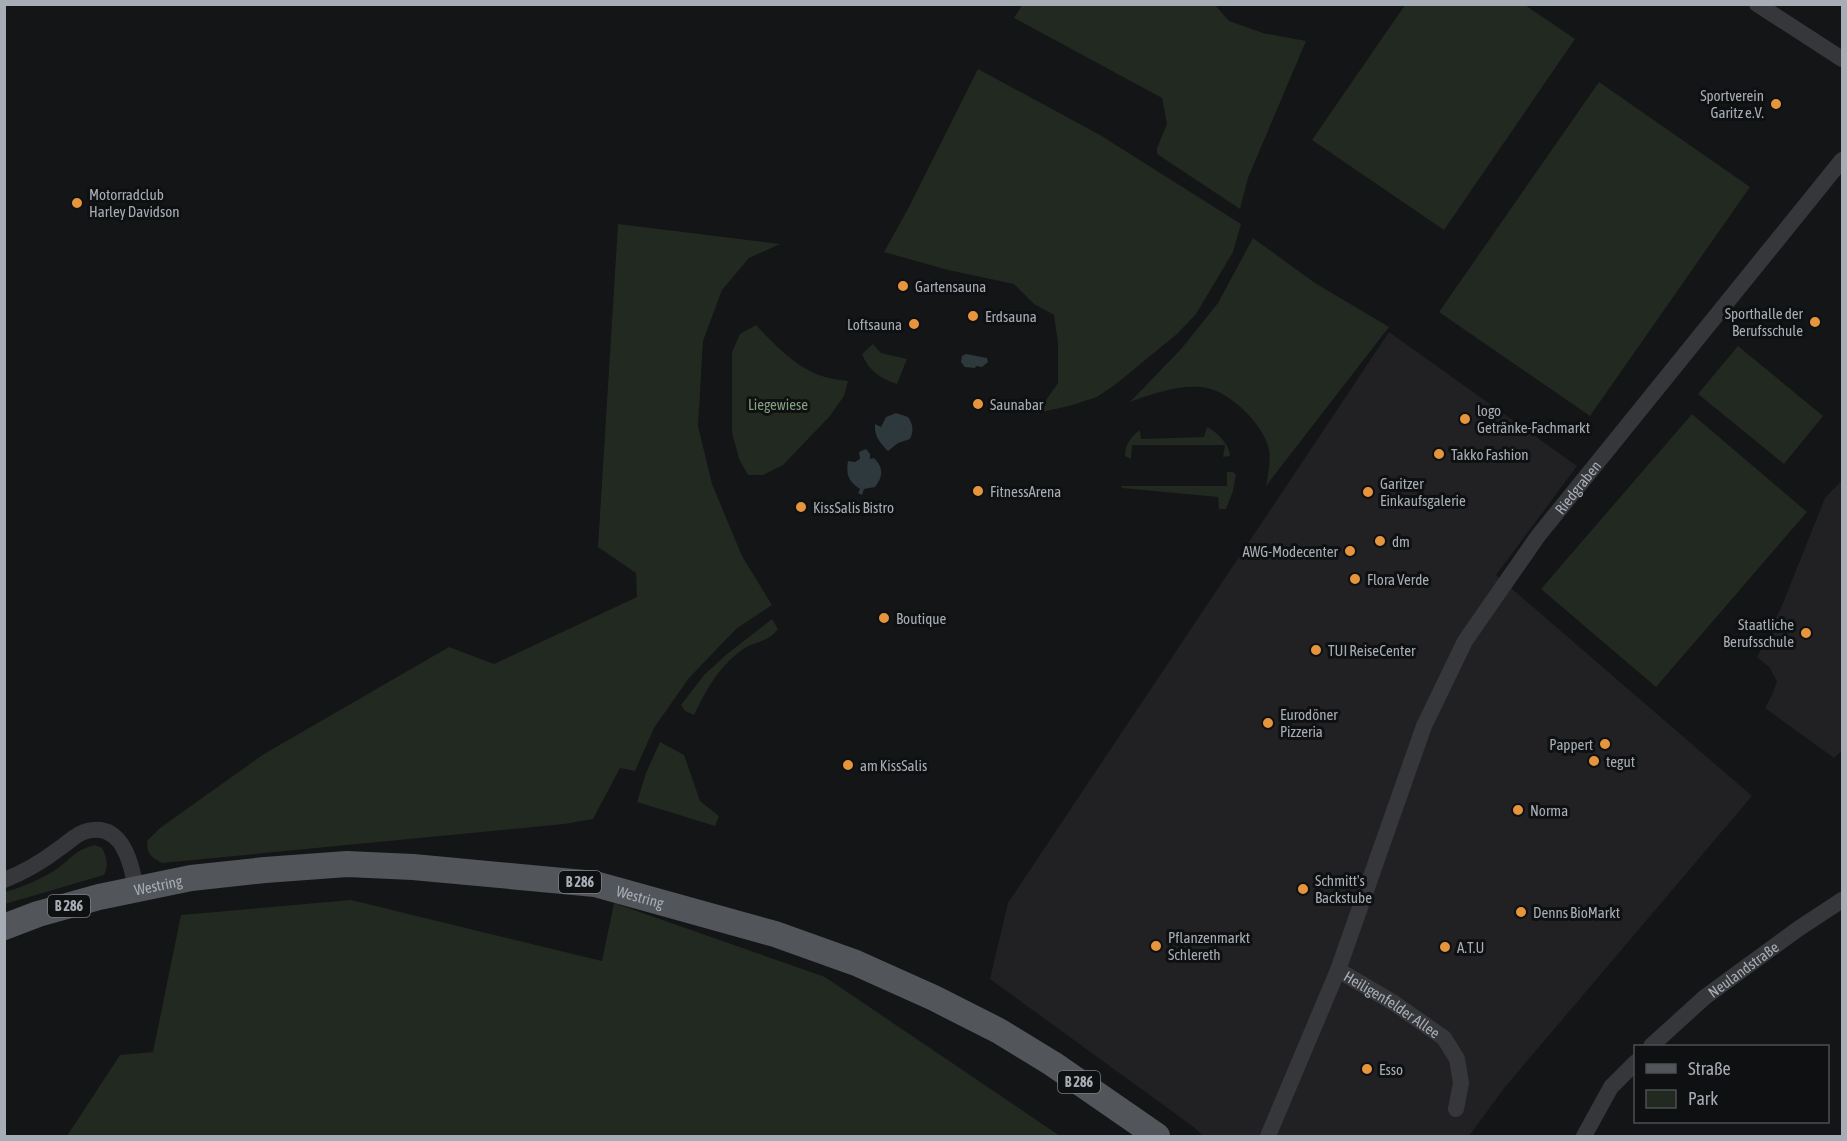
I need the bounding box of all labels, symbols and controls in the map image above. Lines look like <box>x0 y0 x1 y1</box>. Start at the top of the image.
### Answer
place label: Sportverein Garitz e.V. <box>1700 87 1764 121</box>
marker: Sportverein Garitz e.V. <box>1769 97 1783 111</box>
place label: Motorradclub Harley Davidson <box>89 186 180 220</box>
marker: Motorradclub Harley Davidson <box>70 196 84 210</box>
place label: Gartensauna <box>915 278 986 295</box>
marker: Gartensauna <box>896 279 910 293</box>
place label: Sporthalle der Berufsschule <box>1725 305 1804 339</box>
place label: Erdsauna <box>985 308 1037 325</box>
marker: Erdsauna <box>966 309 980 323</box>
marker: Sporthalle der Berufsschule <box>1808 315 1822 329</box>
place label: Loftsauna <box>847 316 902 333</box>
marker: Loftsauna <box>907 317 921 331</box>
park label: Liegewiese <box>748 396 808 413</box>
place label: Saunabar <box>990 396 1044 413</box>
marker: Saunabar <box>971 397 985 411</box>
place label: logo Getränke-Fachmarkt <box>1477 402 1590 436</box>
marker: logo Getränke-Fachmarkt <box>1458 412 1472 426</box>
place label: Takko Fashion <box>1451 446 1529 463</box>
marker: Takko Fashion <box>1432 447 1446 461</box>
street label: Riedgraben <box>1551 457 1604 517</box>
place label: Garitzer Einkaufsgalerie <box>1380 475 1466 509</box>
place label: FitnessArena <box>990 483 1061 500</box>
marker: FitnessArena <box>971 484 985 498</box>
marker: Garitzer Einkaufsgalerie <box>1361 485 1375 499</box>
place label: KissSalis Bistro <box>813 499 894 516</box>
marker: KissSalis Bistro <box>794 500 808 514</box>
place label: dm <box>1392 533 1410 550</box>
marker: dm <box>1373 534 1387 548</box>
place label: AWG-Modecenter <box>1243 543 1339 560</box>
marker: AWG-Modecenter <box>1343 544 1357 558</box>
place label: Flora Verde <box>1367 571 1429 588</box>
marker: Flora Verde <box>1348 572 1362 586</box>
place label: Boutique <box>896 610 947 627</box>
marker: Boutique <box>877 611 891 625</box>
place label: Staatliche Berufsschule <box>1723 616 1794 650</box>
marker: Staatliche Berufsschule <box>1799 626 1813 640</box>
place label: TUI ReiseCenter <box>1328 642 1416 659</box>
marker: TUI ReiseCenter <box>1309 643 1323 657</box>
place label: Eurodöner Pizzeria <box>1280 706 1338 740</box>
marker: Eurodöner Pizzeria <box>1261 716 1275 730</box>
place label: Pappert <box>1549 736 1593 753</box>
marker: Pappert <box>1598 737 1612 751</box>
place label: tegut <box>1606 753 1635 770</box>
marker: tegut <box>1587 754 1601 768</box>
place label: am KissSalis <box>860 757 927 774</box>
marker: am KissSalis <box>841 758 855 772</box>
place label: Norma <box>1530 802 1568 819</box>
marker: Norma <box>1511 803 1525 817</box>
street label: Westring <box>133 871 184 898</box>
road number: B 286 <box>559 871 601 893</box>
place label: Schmitt's Backstube <box>1315 872 1372 906</box>
street label: Westring <box>614 882 666 911</box>
marker: Schmitt's Backstube <box>1296 882 1310 896</box>
road number: B 286 <box>48 895 90 917</box>
place label: Denns BioMarkt <box>1533 904 1620 921</box>
marker: Denns BioMarkt <box>1514 905 1528 919</box>
place label: Pflanzenmarkt Schlereth <box>1168 929 1250 963</box>
street label: Neulandstraße <box>1705 938 1782 1001</box>
marker: Pflanzenmarkt Schlereth <box>1149 939 1163 953</box>
place label: A.T.U <box>1457 939 1484 956</box>
marker: A.T.U <box>1438 940 1452 954</box>
street label: Heiligenfelder Allee <box>1341 967 1444 1041</box>
legend <box>1634 1045 1829 1123</box>
text: Straße <box>1688 1058 1731 1079</box>
place label: Esso <box>1379 1061 1403 1078</box>
marker: Esso <box>1360 1062 1374 1076</box>
road number: B 286 <box>1058 1071 1100 1093</box>
text: Park <box>1688 1088 1718 1109</box>

